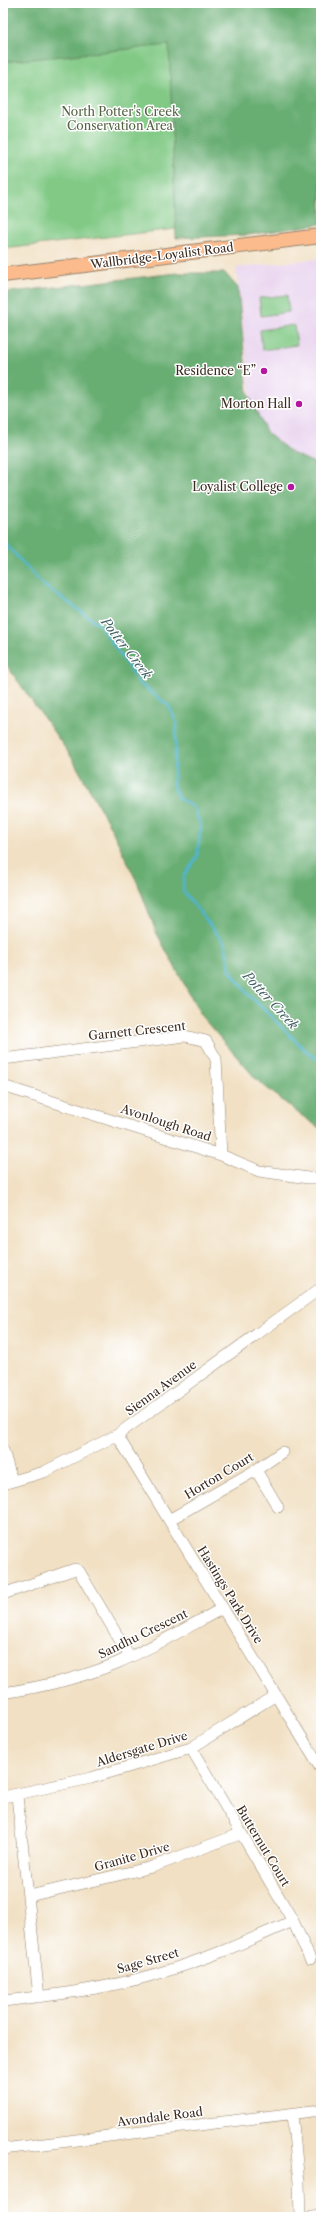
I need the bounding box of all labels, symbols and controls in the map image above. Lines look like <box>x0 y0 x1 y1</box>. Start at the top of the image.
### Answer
park label: North Potter's Creek Conservation Area <box>61 104 180 133</box>
street label: Wallbridge-Loyalist Road <box>88 239 235 272</box>
place label: Residence “E” <box>175 363 256 378</box>
marker: Residence “E” <box>259 366 269 376</box>
place label: Morton Hall <box>221 396 291 411</box>
marker: Morton Hall <box>294 399 304 409</box>
place label: Loyalist College <box>192 479 283 494</box>
marker: Loyalist College <box>286 482 296 492</box>
water label: Potter Creek <box>97 613 156 682</box>
water label: Potter Creek <box>239 967 302 1033</box>
street label: Garnett Crescent <box>88 1018 187 1043</box>
street label: Avonlough Road <box>118 1101 214 1144</box>
street label: Sienna Avenue <box>122 1357 199 1418</box>
street label: Horton Court <box>181 1449 257 1502</box>
street label: Hastings Park Drive <box>194 1543 267 1646</box>
street label: Sandhu Crescent <box>96 1605 190 1662</box>
street label: Aldersgate Drive <box>93 1727 190 1770</box>
street label: Butternut Court <box>233 1803 294 1890</box>
street label: Granite Drive <box>93 1839 171 1874</box>
street label: Sage Street <box>115 1944 181 1977</box>
street label: Avondale Road <box>115 2104 204 2129</box>

